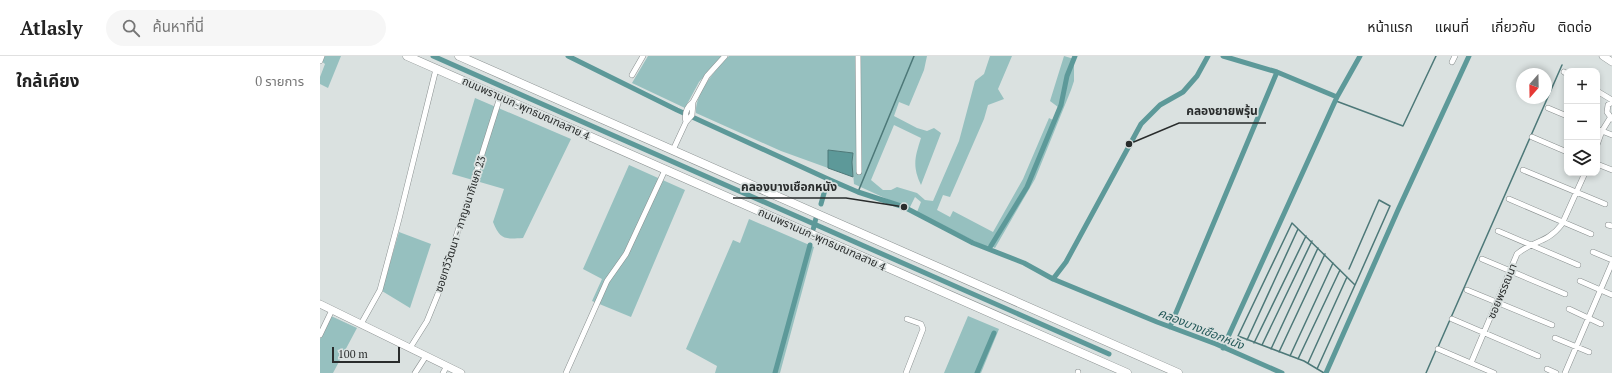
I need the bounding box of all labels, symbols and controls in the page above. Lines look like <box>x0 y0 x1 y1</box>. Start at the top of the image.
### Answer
search box <box>106 10 386 46</box>
text: Atlasly <box>20 15 82 40</box>
text: ค้นหาที่นี่ <box>152 16 204 36</box>
icon: search <box>120 17 142 39</box>
text: หน้าแรก <box>1367 17 1413 36</box>
text: แผนที่ <box>1435 17 1469 36</box>
text: เกี่ยวกับ <box>1491 17 1536 36</box>
text: ติดต่อ <box>1558 17 1592 36</box>
north arrow <box>1516 68 1552 104</box>
map controls <box>1564 68 1600 176</box>
button: + <box>1564 68 1600 104</box>
text: ใกล้เคียง <box>16 69 79 92</box>
text: 0 รายการ <box>255 72 304 90</box>
street label: ถนนพรานนก-พุทธมณฑลสาย 4 <box>460 73 592 143</box>
callout: คลองยายพรุ้น <box>1179 99 1266 123</box>
text: คลองยายพรุ้น <box>1186 103 1258 118</box>
button: − <box>1564 104 1600 140</box>
button: layers <box>1564 140 1600 176</box>
street label: ซอยทวีวัฒนา - กาญจนาภิเษก 23 <box>431 154 489 294</box>
callout: คลองบางเชือกหนัง <box>733 174 846 198</box>
text: คลองบางเชือกหนัง <box>741 179 837 194</box>
street label: ถนนพรานนก-พุทธมณฑลสาย 4 <box>756 204 888 274</box>
street label: ซอยพรรณนา <box>1484 261 1520 321</box>
water label: คลองบางเชือกหนัง <box>1156 305 1247 353</box>
scale bar <box>332 345 400 364</box>
text: 100 m <box>338 347 368 361</box>

